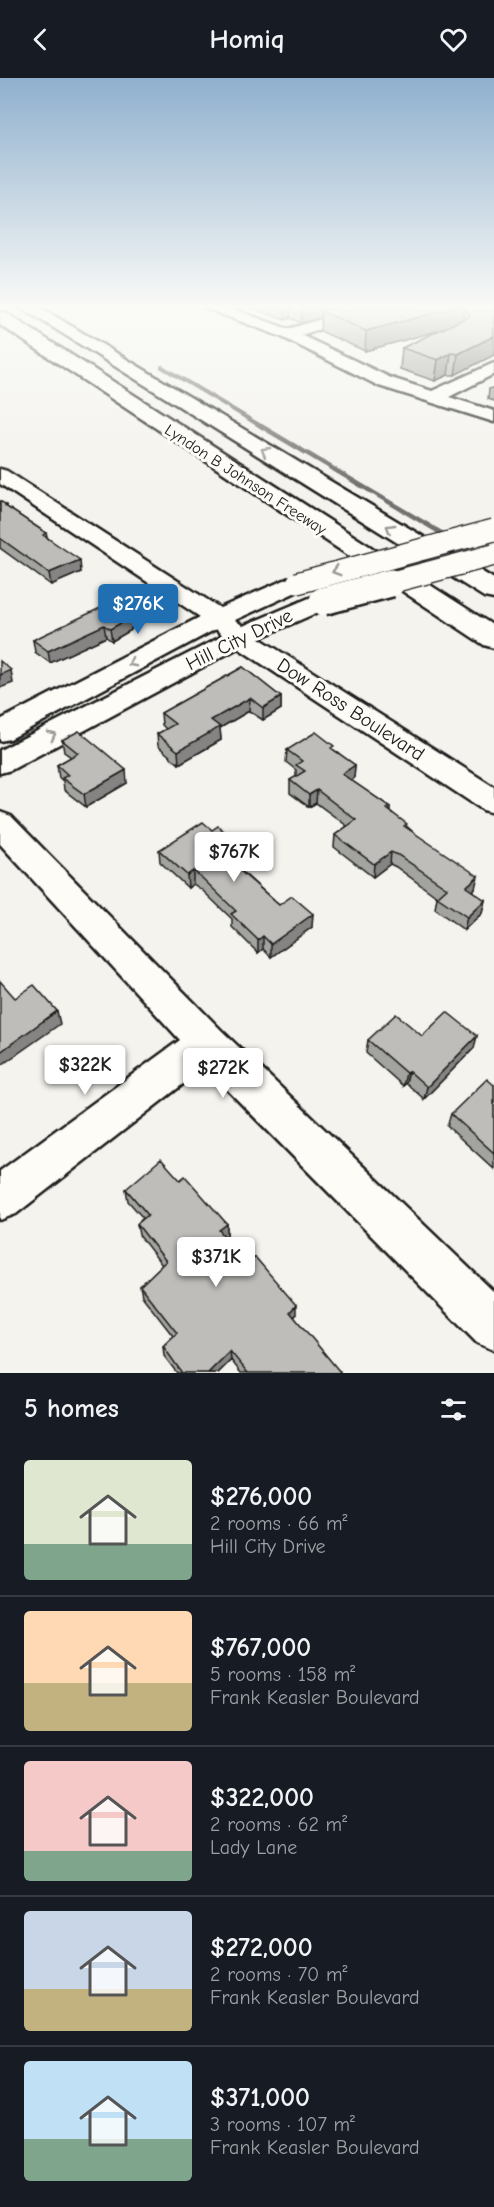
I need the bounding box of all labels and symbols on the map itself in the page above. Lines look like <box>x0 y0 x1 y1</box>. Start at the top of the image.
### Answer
street label: Lyndon B Johnson Freeway <box>161 421 330 539</box>
one-way arrow <box>261 447 271 459</box>
one-way arrow <box>386 524 396 535</box>
one-way arrow <box>331 564 342 576</box>
pin: $276K <box>96 584 180 635</box>
street label: Hill City Drive <box>182 604 296 675</box>
street label: Dow Ross Boulevard <box>273 653 429 766</box>
one-way arrow <box>127 656 138 668</box>
one-way arrow <box>45 731 56 742</box>
pin: $767K <box>192 832 276 883</box>
pin: $322K <box>43 1045 127 1096</box>
pin: $272K <box>181 1048 265 1099</box>
pin: $371K <box>174 1237 258 1288</box>

